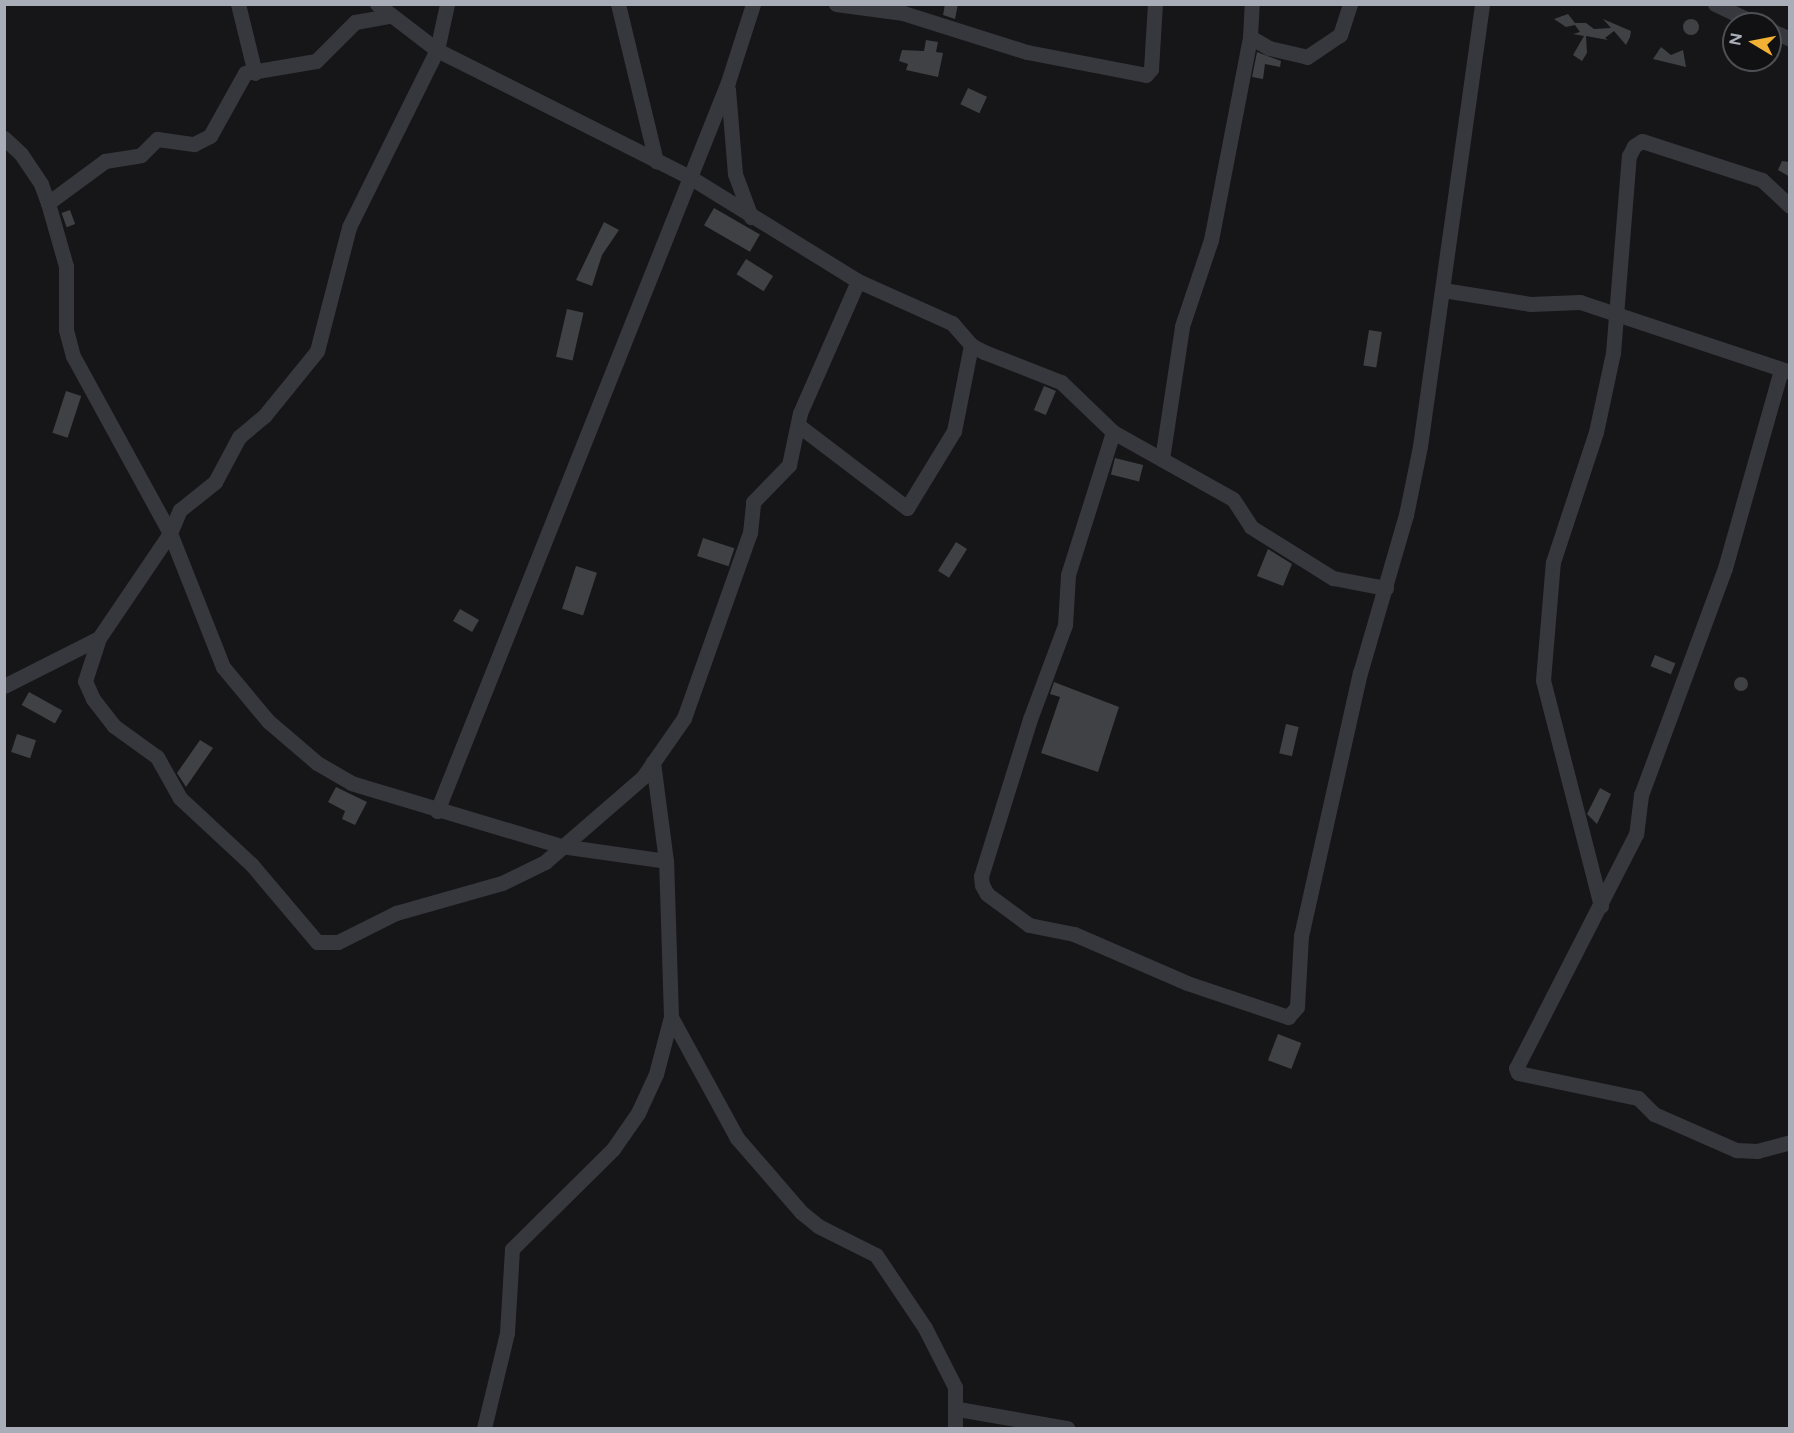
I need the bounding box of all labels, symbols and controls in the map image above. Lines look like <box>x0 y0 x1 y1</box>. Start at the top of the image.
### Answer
north arrow <box>1722 12 1782 72</box>
text: N <box>1725 31 1746 47</box>

